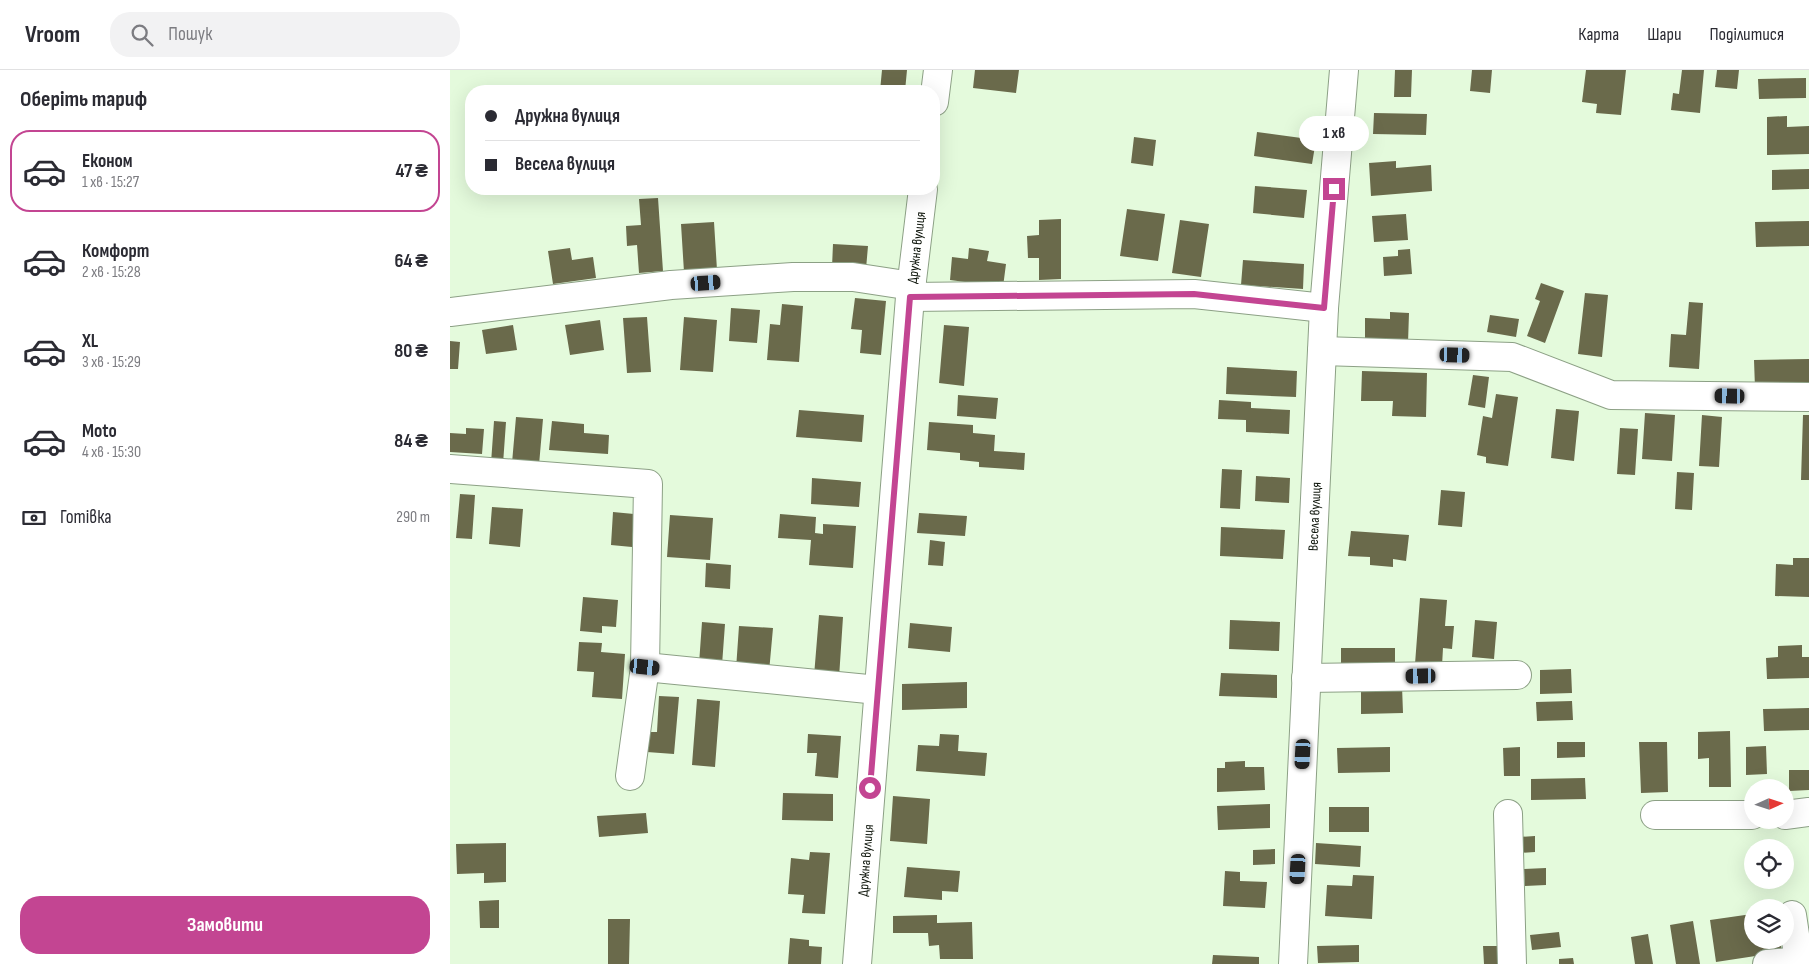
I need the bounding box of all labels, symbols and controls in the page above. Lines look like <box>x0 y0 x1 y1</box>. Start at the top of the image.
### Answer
search box <box>110 12 460 57</box>
text: Vroom <box>25 20 80 49</box>
icon: search <box>128 21 156 49</box>
text: Пошук <box>168 23 212 46</box>
text: Карта <box>1578 24 1619 45</box>
text: Шари <box>1647 24 1681 45</box>
text: Поділитися <box>1709 24 1784 45</box>
text: Оберіть тариф <box>20 86 147 113</box>
text: Дружна вулиця <box>515 105 620 128</box>
callout: 1 хв <box>1299 116 1369 152</box>
text: 1 хв <box>1323 124 1345 143</box>
icon: car <box>22 149 67 194</box>
text: Економ <box>82 150 133 173</box>
text: Весела вулиця <box>515 153 615 176</box>
text: 47 ₴ <box>395 160 428 183</box>
text: 1 хв · 15:27 <box>82 173 139 192</box>
route end <box>1323 178 1345 200</box>
street label: Дружна вулиця <box>904 211 929 284</box>
icon: car <box>22 239 67 284</box>
text: Комфорт <box>82 240 149 263</box>
text: 64 ₴ <box>394 250 428 273</box>
text: 2 хв · 15:28 <box>82 263 141 282</box>
car <box>690 274 721 292</box>
icon: car <box>22 329 67 374</box>
text: XL <box>82 330 98 353</box>
text: 80 ₴ <box>394 340 428 363</box>
car <box>1439 347 1470 363</box>
text: 3 хв · 15:29 <box>82 353 141 372</box>
car <box>1714 388 1745 404</box>
icon: car <box>22 419 67 464</box>
text: Moto <box>82 420 117 443</box>
text: 84 ₴ <box>394 430 428 453</box>
text: 4 хв · 15:30 <box>82 443 141 462</box>
street label: Весела вулиця <box>1305 482 1325 551</box>
icon: cash <box>20 504 48 532</box>
text: Готівка <box>60 506 112 529</box>
text: 290 m <box>396 508 430 527</box>
car <box>629 658 660 676</box>
car <box>1405 668 1436 684</box>
car <box>1294 739 1311 769</box>
route start <box>859 777 881 799</box>
north arrow <box>1744 779 1794 829</box>
map controls <box>1744 779 1794 949</box>
street label: Дружна вулиця <box>854 824 877 897</box>
button: locate <box>1744 839 1794 889</box>
car <box>1289 854 1306 884</box>
button: Замовити <box>20 896 430 954</box>
button: layers <box>1744 899 1794 949</box>

